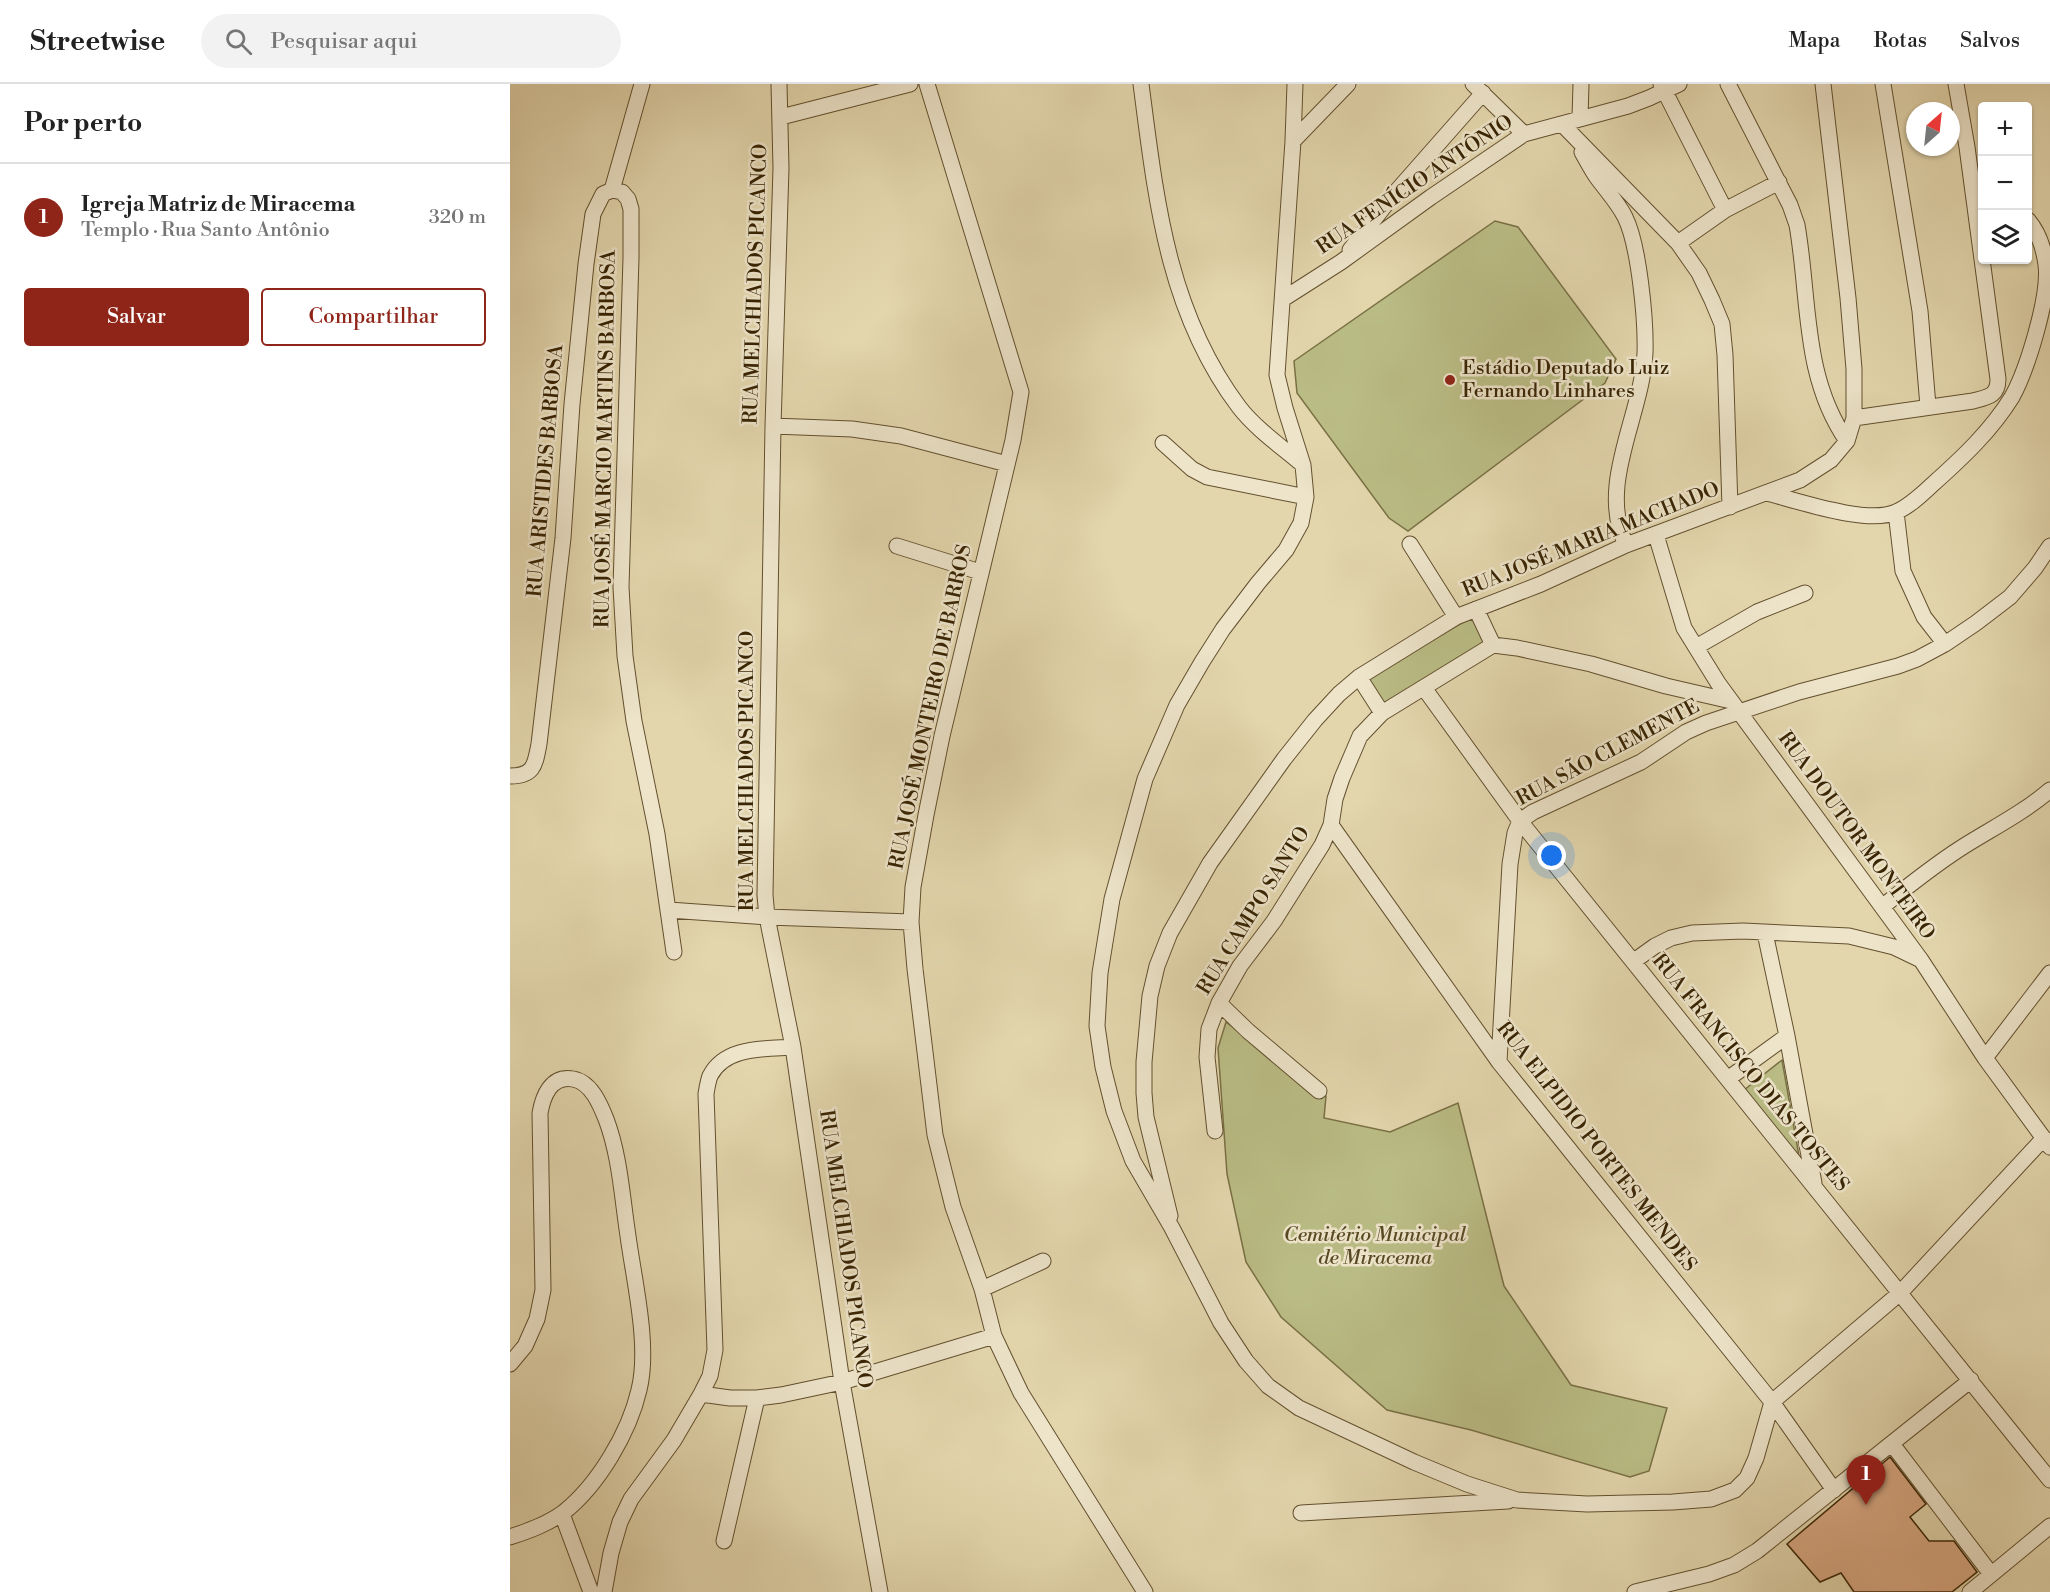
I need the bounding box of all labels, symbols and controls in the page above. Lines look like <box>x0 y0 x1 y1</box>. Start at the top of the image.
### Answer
search box <box>201 14 621 68</box>
text: Streetwise <box>30 24 165 59</box>
icon: search <box>222 25 255 58</box>
text: Pesquisar aqui <box>270 28 418 55</box>
text: Mapa <box>1788 28 1840 54</box>
text: Rotas <box>1873 28 1927 54</box>
text: Salvos <box>1960 28 2020 54</box>
north arrow <box>1906 102 1960 156</box>
map controls <box>1978 102 2032 264</box>
button: + <box>1978 102 2032 156</box>
text: Por perto <box>24 107 142 139</box>
street label: RUA FENÍCIO ANTÔNIO <box>1311 109 1518 260</box>
street label: RUA MELCHIADOS PICANCO <box>739 143 773 425</box>
button: − <box>1978 156 2032 210</box>
text: Igreja Matriz de Miracema <box>81 191 355 218</box>
text: 1 <box>39 205 48 230</box>
text: 320 m <box>429 205 486 230</box>
button: layers <box>1978 210 2032 264</box>
text: Templo · Rua Santo Antônio <box>81 218 330 243</box>
street label: RUA JOSÉ MARCIO MARTINS BARBOSA <box>589 248 622 628</box>
button: Salvar <box>24 288 249 346</box>
button: Compartilhar <box>261 288 486 346</box>
street label: RUA ARISTIDES BARBOSA <box>522 342 570 598</box>
place label: Estádio Deputado Luiz Fernando Linhares <box>1462 356 1669 404</box>
marker: Estádio Deputado Luiz Fernando Linhares <box>1443 373 1457 387</box>
street label: RUA JOSÉ MARIA MACHADO <box>1458 476 1723 603</box>
street label: RUA JOSÉ MONTEIRO DE BARROS <box>883 542 978 872</box>
street label: RUA MELCHIADOS PICANCO <box>735 631 760 912</box>
street label: RUA SÃO CLEMENTE <box>1511 692 1704 812</box>
street label: RUA DOUTOR MONTEIRO <box>1772 727 1940 945</box>
street label: RUA CAMPO SANTO <box>1192 822 1316 1000</box>
your location <box>1537 841 1566 870</box>
street label: RUA FRANCISCO DIAS TOSTES <box>1646 949 1854 1197</box>
street label: RUA ELPIDIO PORTES MENDES <box>1491 1017 1701 1277</box>
street label: RUA MELCHIADOS PICANCO <box>813 1108 877 1390</box>
park label: Cemitério Municipal de Miracema <box>1284 1223 1467 1271</box>
pin: 1 <box>1846 1456 1886 1505</box>

